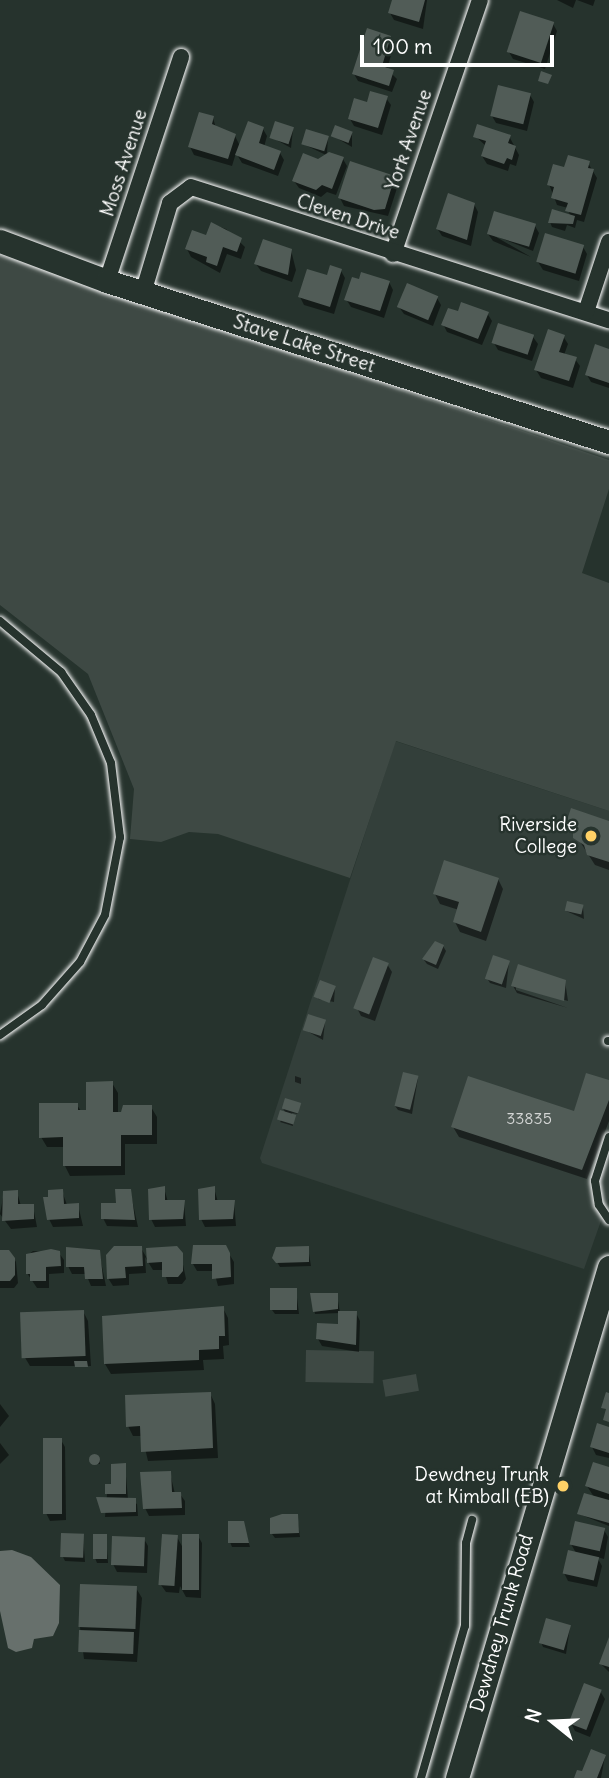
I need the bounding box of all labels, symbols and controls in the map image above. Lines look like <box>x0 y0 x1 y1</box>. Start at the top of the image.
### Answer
scale bar <box>364 21 558 65</box>
text: 100 m <box>373 33 432 60</box>
street label: York Avenue <box>381 86 437 194</box>
street label: Moss Avenue <box>96 106 152 220</box>
street label: Cleven Drive <box>294 190 402 244</box>
street label: Stave Lake Street <box>230 310 378 378</box>
place label: Riverside College <box>499 814 577 858</box>
marker: Riverside College <box>583 828 599 844</box>
house number: 33835 <box>506 1108 552 1128</box>
place label: Dewdney Trunk at Kimball (EB) <box>414 1464 549 1508</box>
marker: Dewdney Trunk at Kimball (EB) <box>555 1478 571 1494</box>
street label: Dewdney Trunk Road <box>466 1532 538 1714</box>
north arrow <box>518 1687 588 1757</box>
text: N <box>520 1706 546 1725</box>

